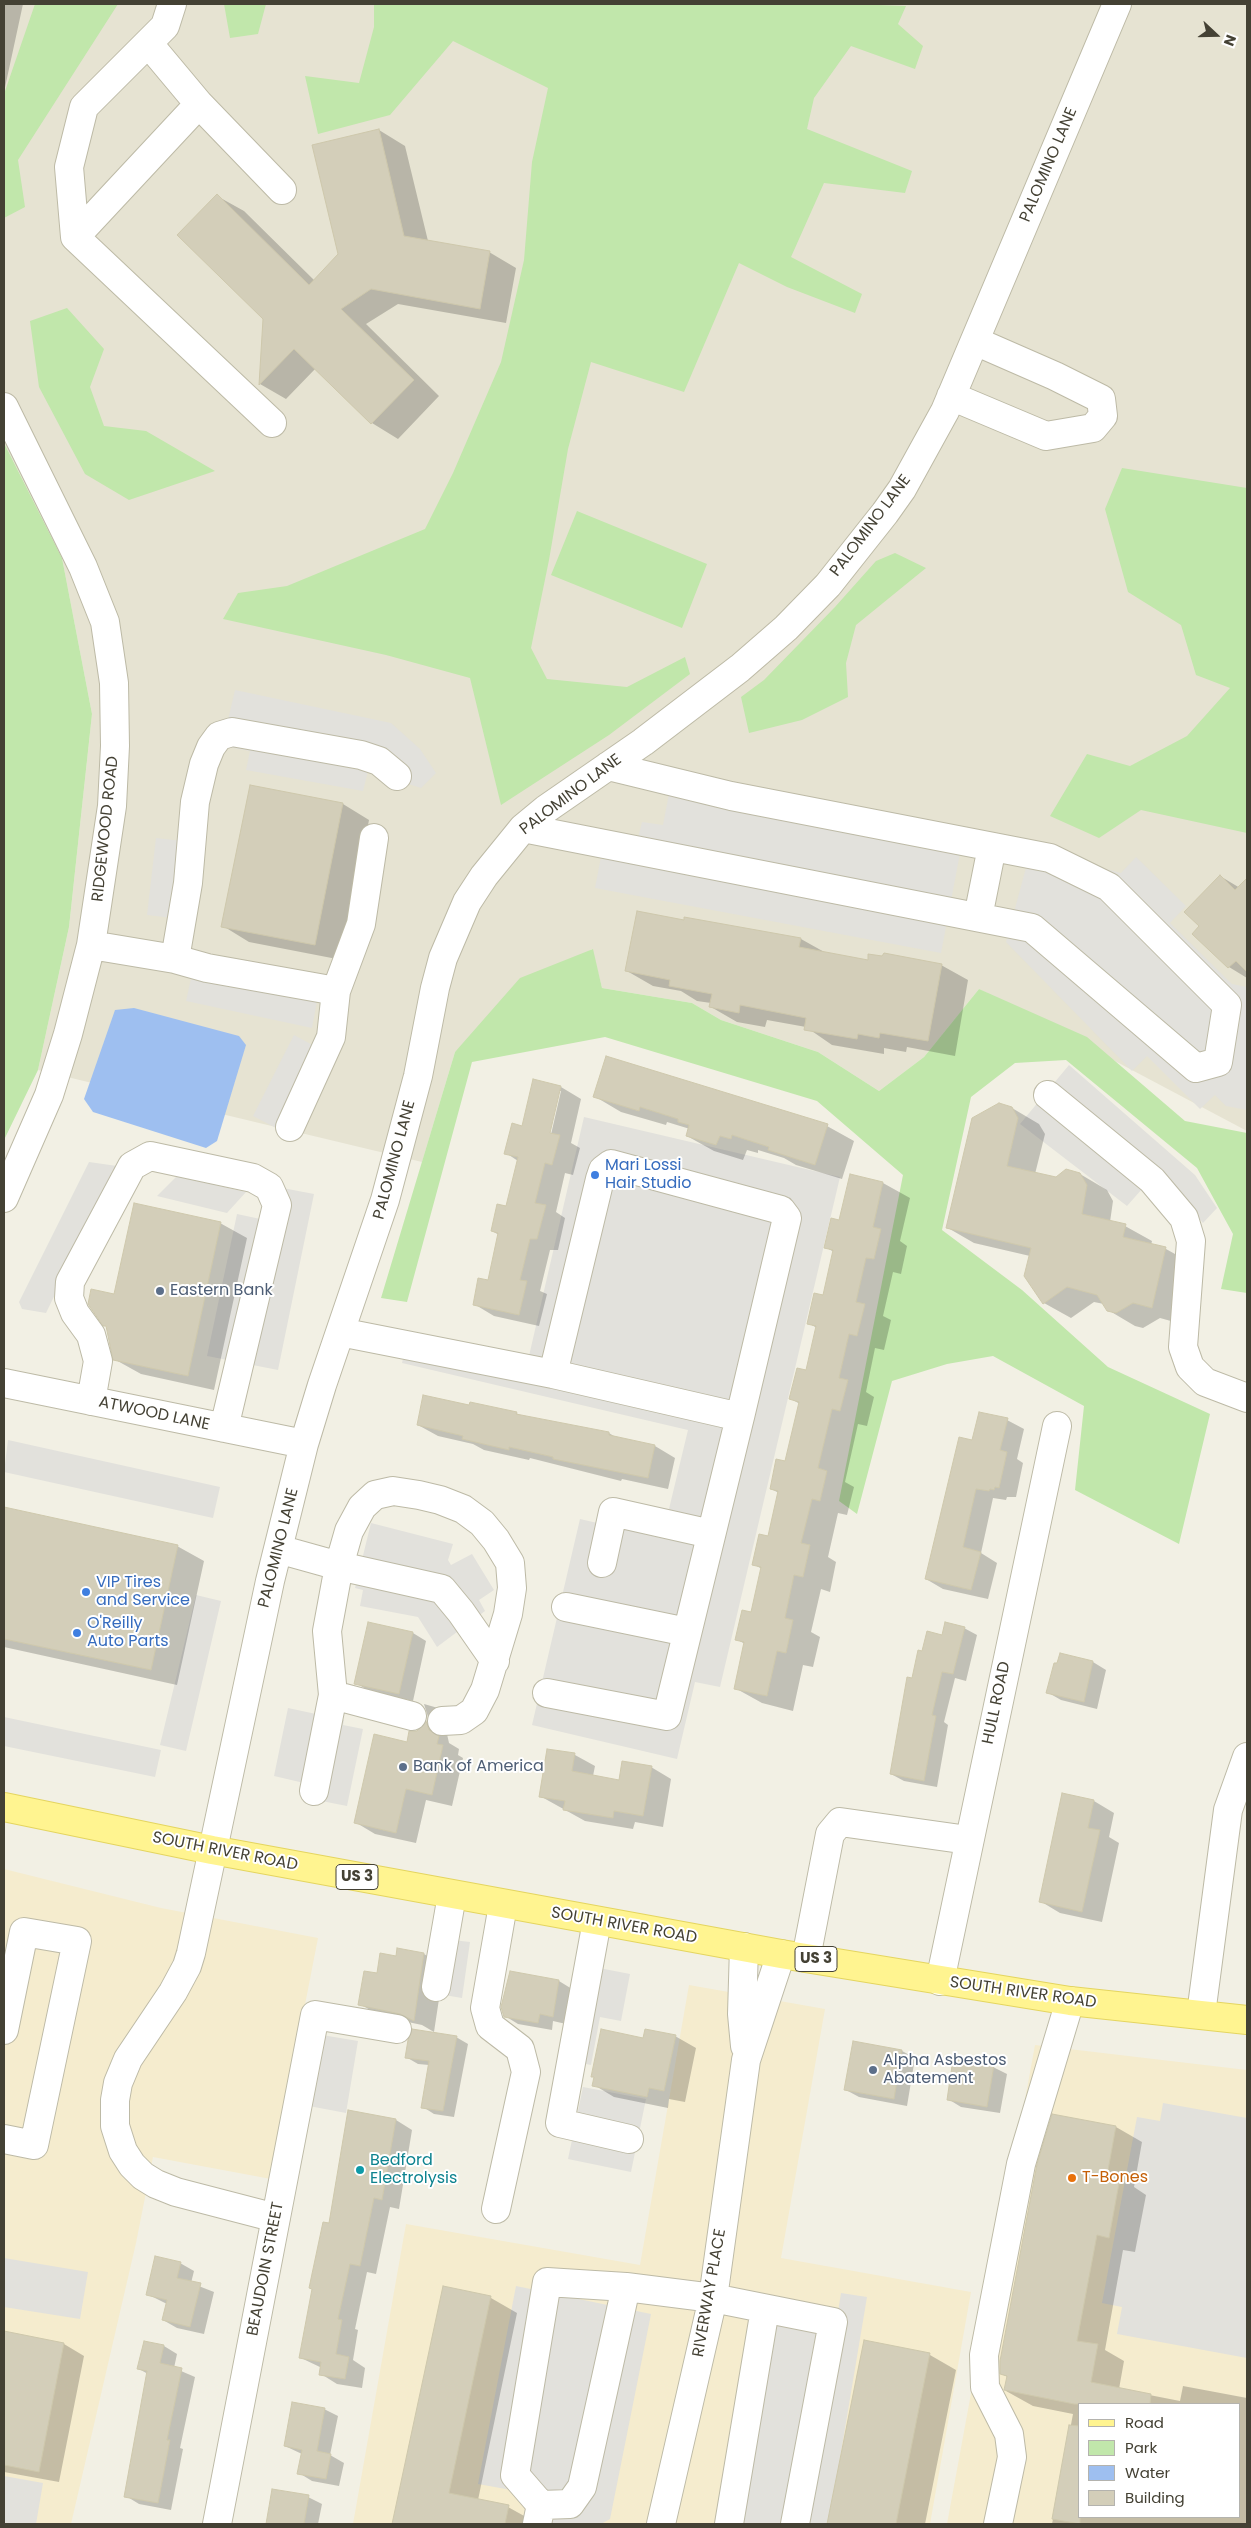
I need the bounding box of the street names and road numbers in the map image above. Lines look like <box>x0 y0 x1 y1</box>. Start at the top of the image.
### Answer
street label: PALOMINO LANE <box>1016 105 1082 225</box>
street label: PALOMINO LANE <box>826 471 916 581</box>
street label: PALOMINO LANE <box>516 750 626 840</box>
street label: RIDGEWOOD ROAD <box>89 755 123 903</box>
street label: PALOMINO LANE <box>370 1098 420 1222</box>
street label: ATWOOD LANE <box>97 1393 211 1435</box>
street label: PALOMINO LANE <box>255 1486 303 1610</box>
street label: HULL ROAD <box>979 1660 1015 1746</box>
street label: SOUTH RIVER ROAD <box>151 1828 299 1876</box>
road number: US 3 <box>336 1864 378 1890</box>
street label: SOUTH RIVER ROAD <box>550 1904 698 1948</box>
road number: US 3 <box>795 1946 837 1972</box>
street label: SOUTH RIVER ROAD <box>948 1973 1098 2013</box>
street label: BEAUDOIN STREET <box>244 2201 288 2337</box>
street label: RIVERWAY PLACE <box>689 2227 731 2359</box>

